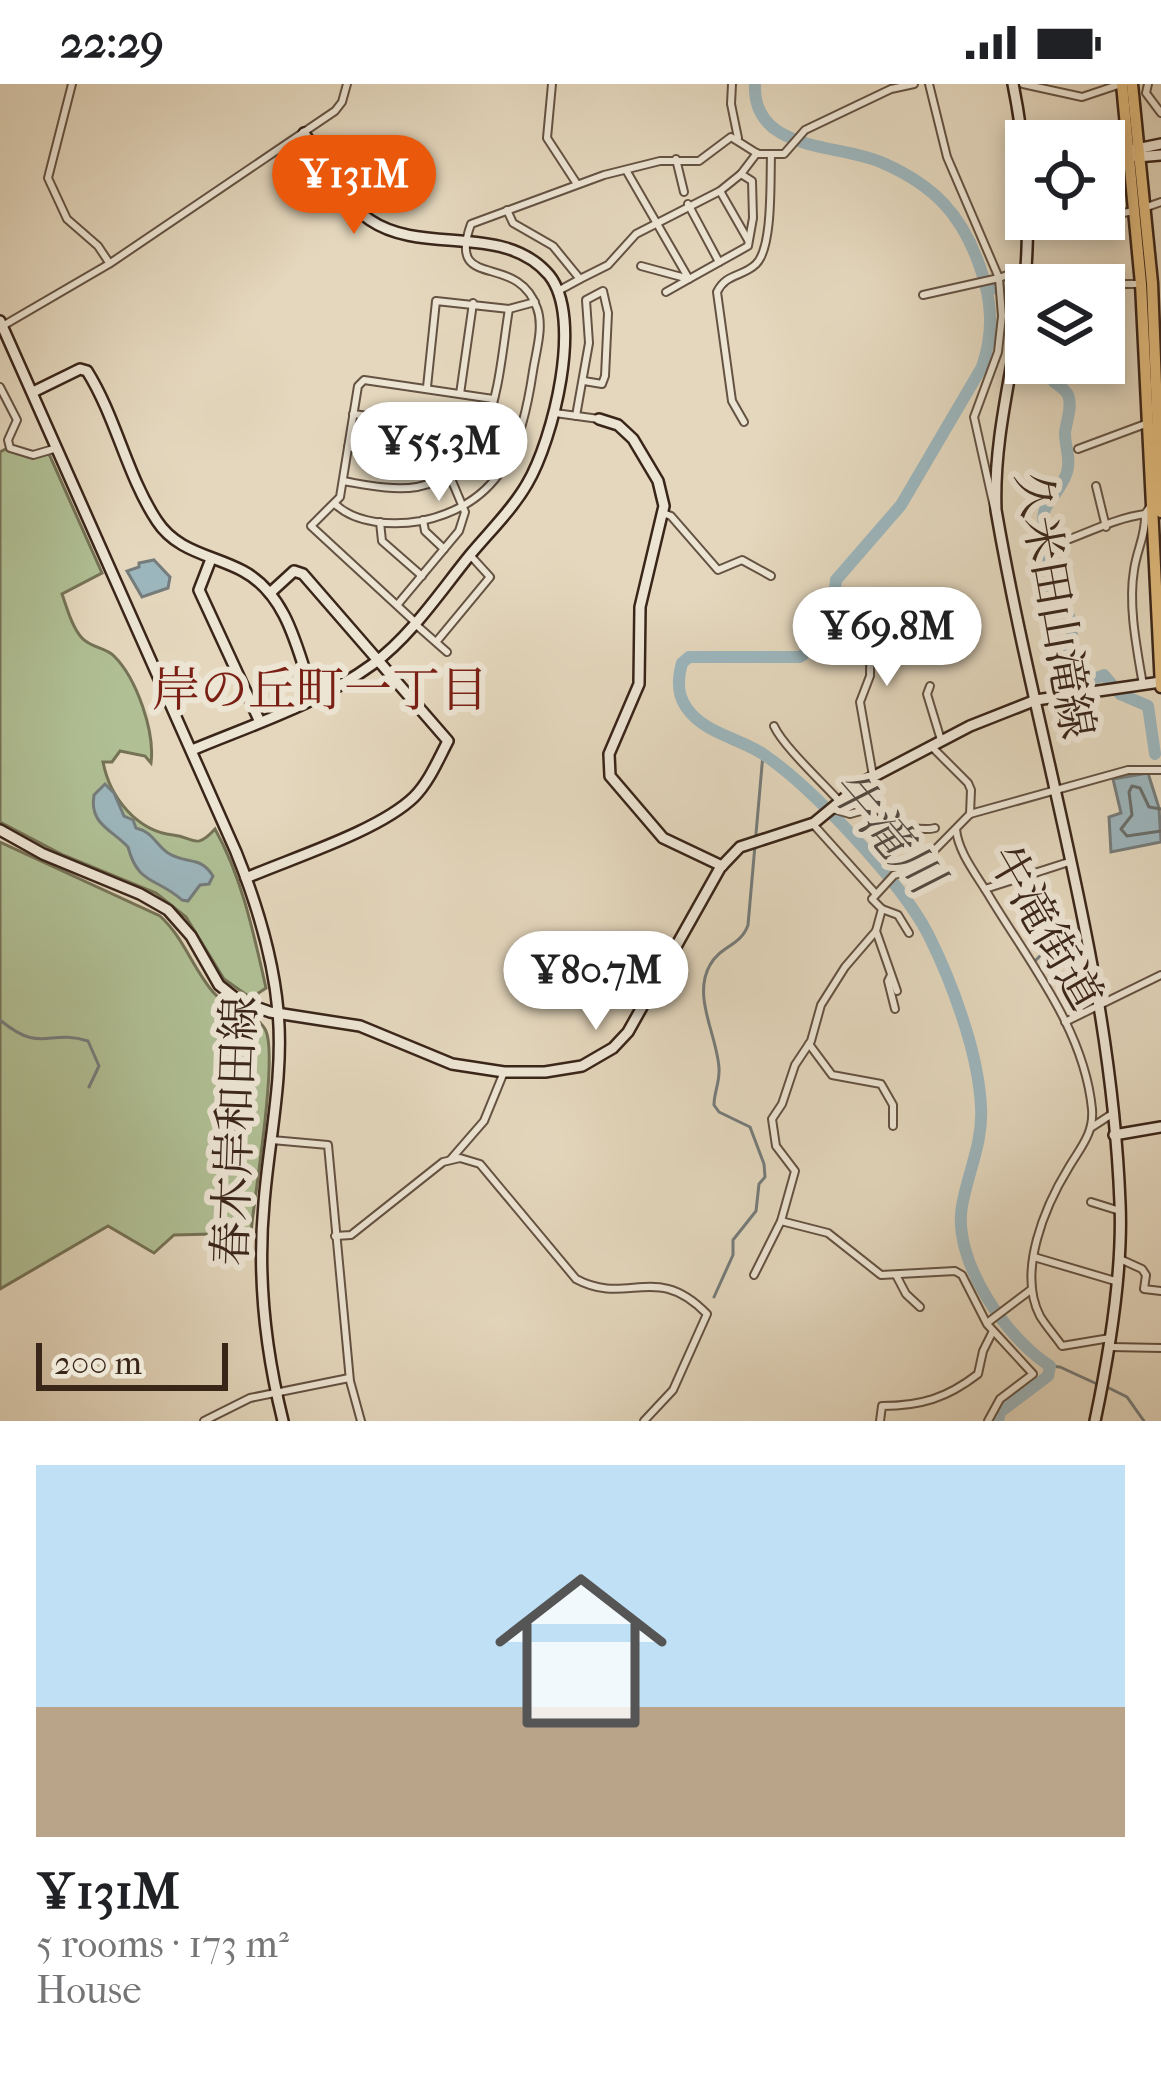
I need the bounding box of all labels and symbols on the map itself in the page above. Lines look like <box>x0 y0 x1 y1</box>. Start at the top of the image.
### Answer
pin: ¥131M <box>270 135 438 237</box>
pin: ¥55.3M <box>341 402 537 504</box>
street label: 久米田山滝線 <box>1005 468 1104 743</box>
pin: ¥69.8M <box>789 587 985 689</box>
district label: 岸の丘町一丁目 <box>152 662 488 718</box>
water label: 牛滝川 <box>817 759 957 908</box>
street label: 牛滝街道 <box>977 837 1113 1019</box>
pin: ¥80.7M <box>498 931 694 1033</box>
street label: 春木岸和田線 <box>204 995 267 1267</box>
scale bar <box>36 1337 228 1390</box>

